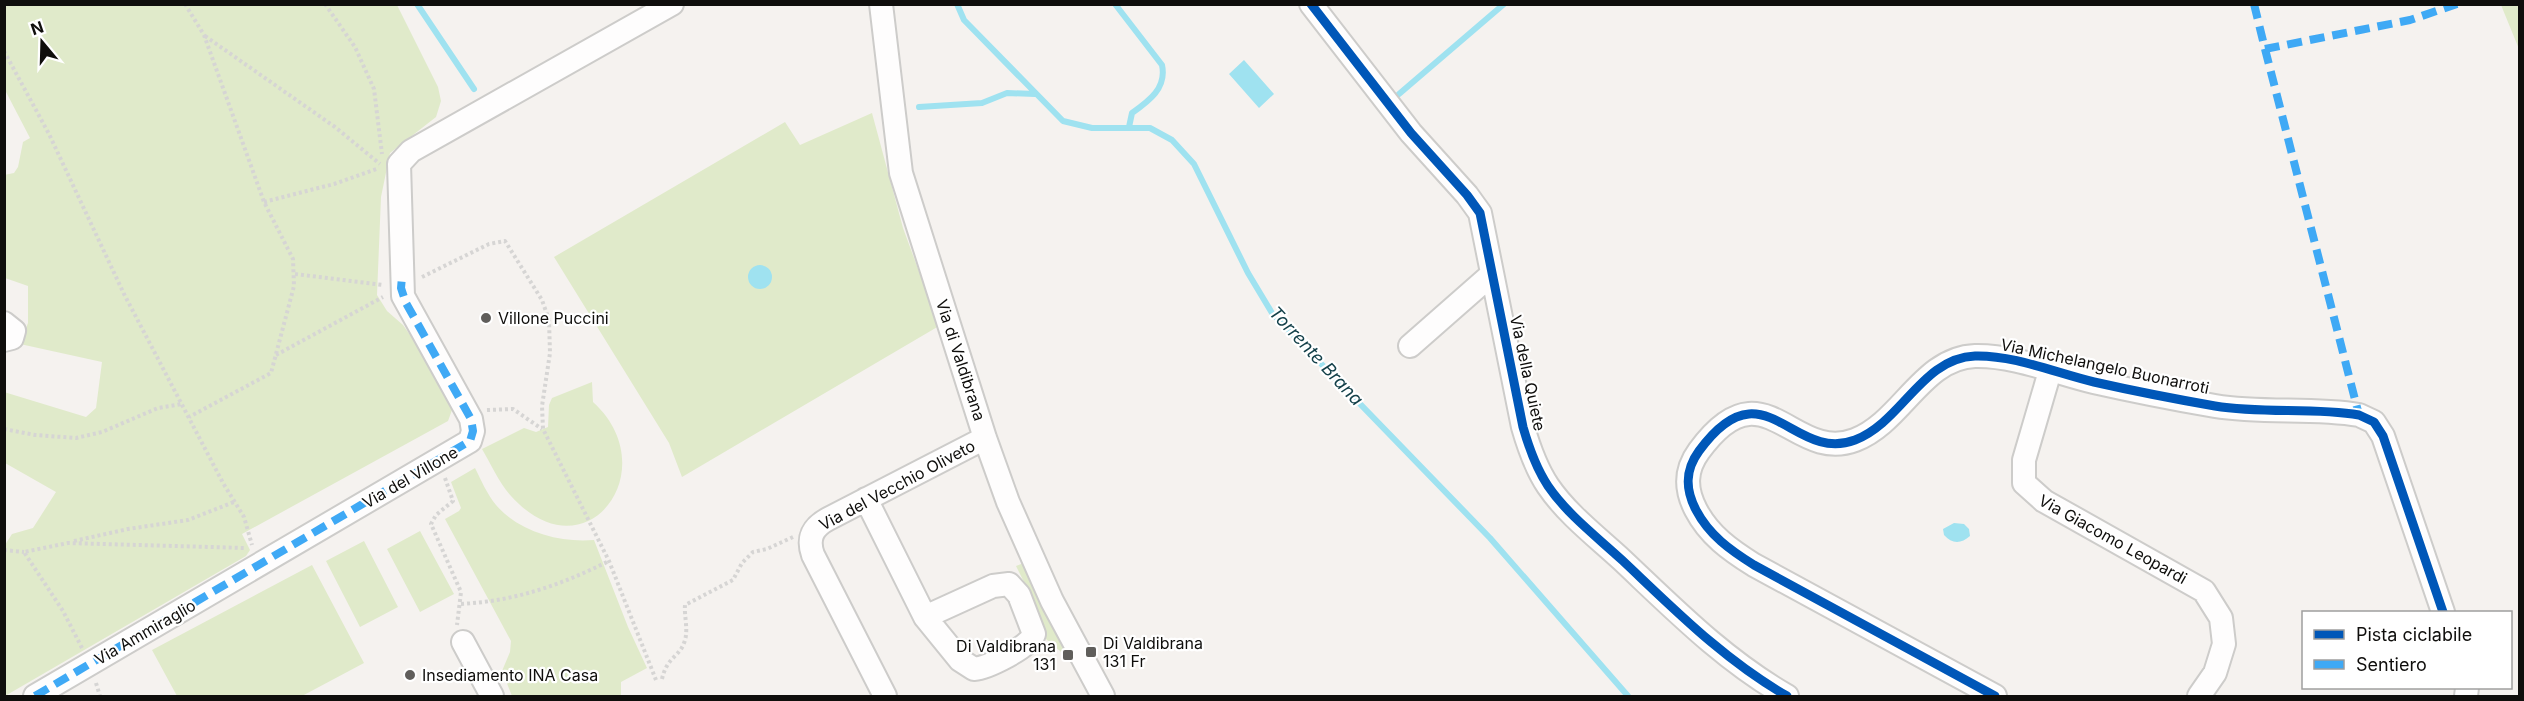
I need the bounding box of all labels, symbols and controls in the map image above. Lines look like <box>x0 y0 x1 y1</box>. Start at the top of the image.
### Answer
north arrow <box>12 12 72 72</box>
text: N <box>28 16 46 39</box>
street label: Via di Valdibrana <box>932 297 990 423</box>
water label: Torrente Brana <box>1265 302 1368 410</box>
place label: Villone Puccini <box>498 308 609 328</box>
marker: Villone Puccini <box>479 311 493 325</box>
street label: Via della Quiete <box>1506 313 1550 433</box>
street label: Via Michelangelo Buonarroti <box>1999 334 2211 398</box>
street label: Via del Vecchio Oliveto <box>816 435 978 535</box>
street label: Via del Villone <box>359 442 461 512</box>
street label: Via Giacomo Leopardi <box>2035 490 2191 588</box>
street label: Via Ammiraglio <box>91 595 199 669</box>
legend <box>2302 611 2512 689</box>
text: Pista ciclabile <box>2356 624 2472 645</box>
place label: Di Valdibrana 131 Fr <box>1103 633 1203 671</box>
place label: Di Valdibrana 131 <box>956 636 1056 674</box>
marker: Di Valdibrana 131 Fr <box>1084 645 1098 659</box>
marker: Di Valdibrana 131 <box>1061 648 1075 662</box>
text: Sentiero <box>2356 654 2427 675</box>
place label: Insediamento INA Casa <box>422 665 598 685</box>
marker: Insediamento INA Casa <box>403 668 417 682</box>

